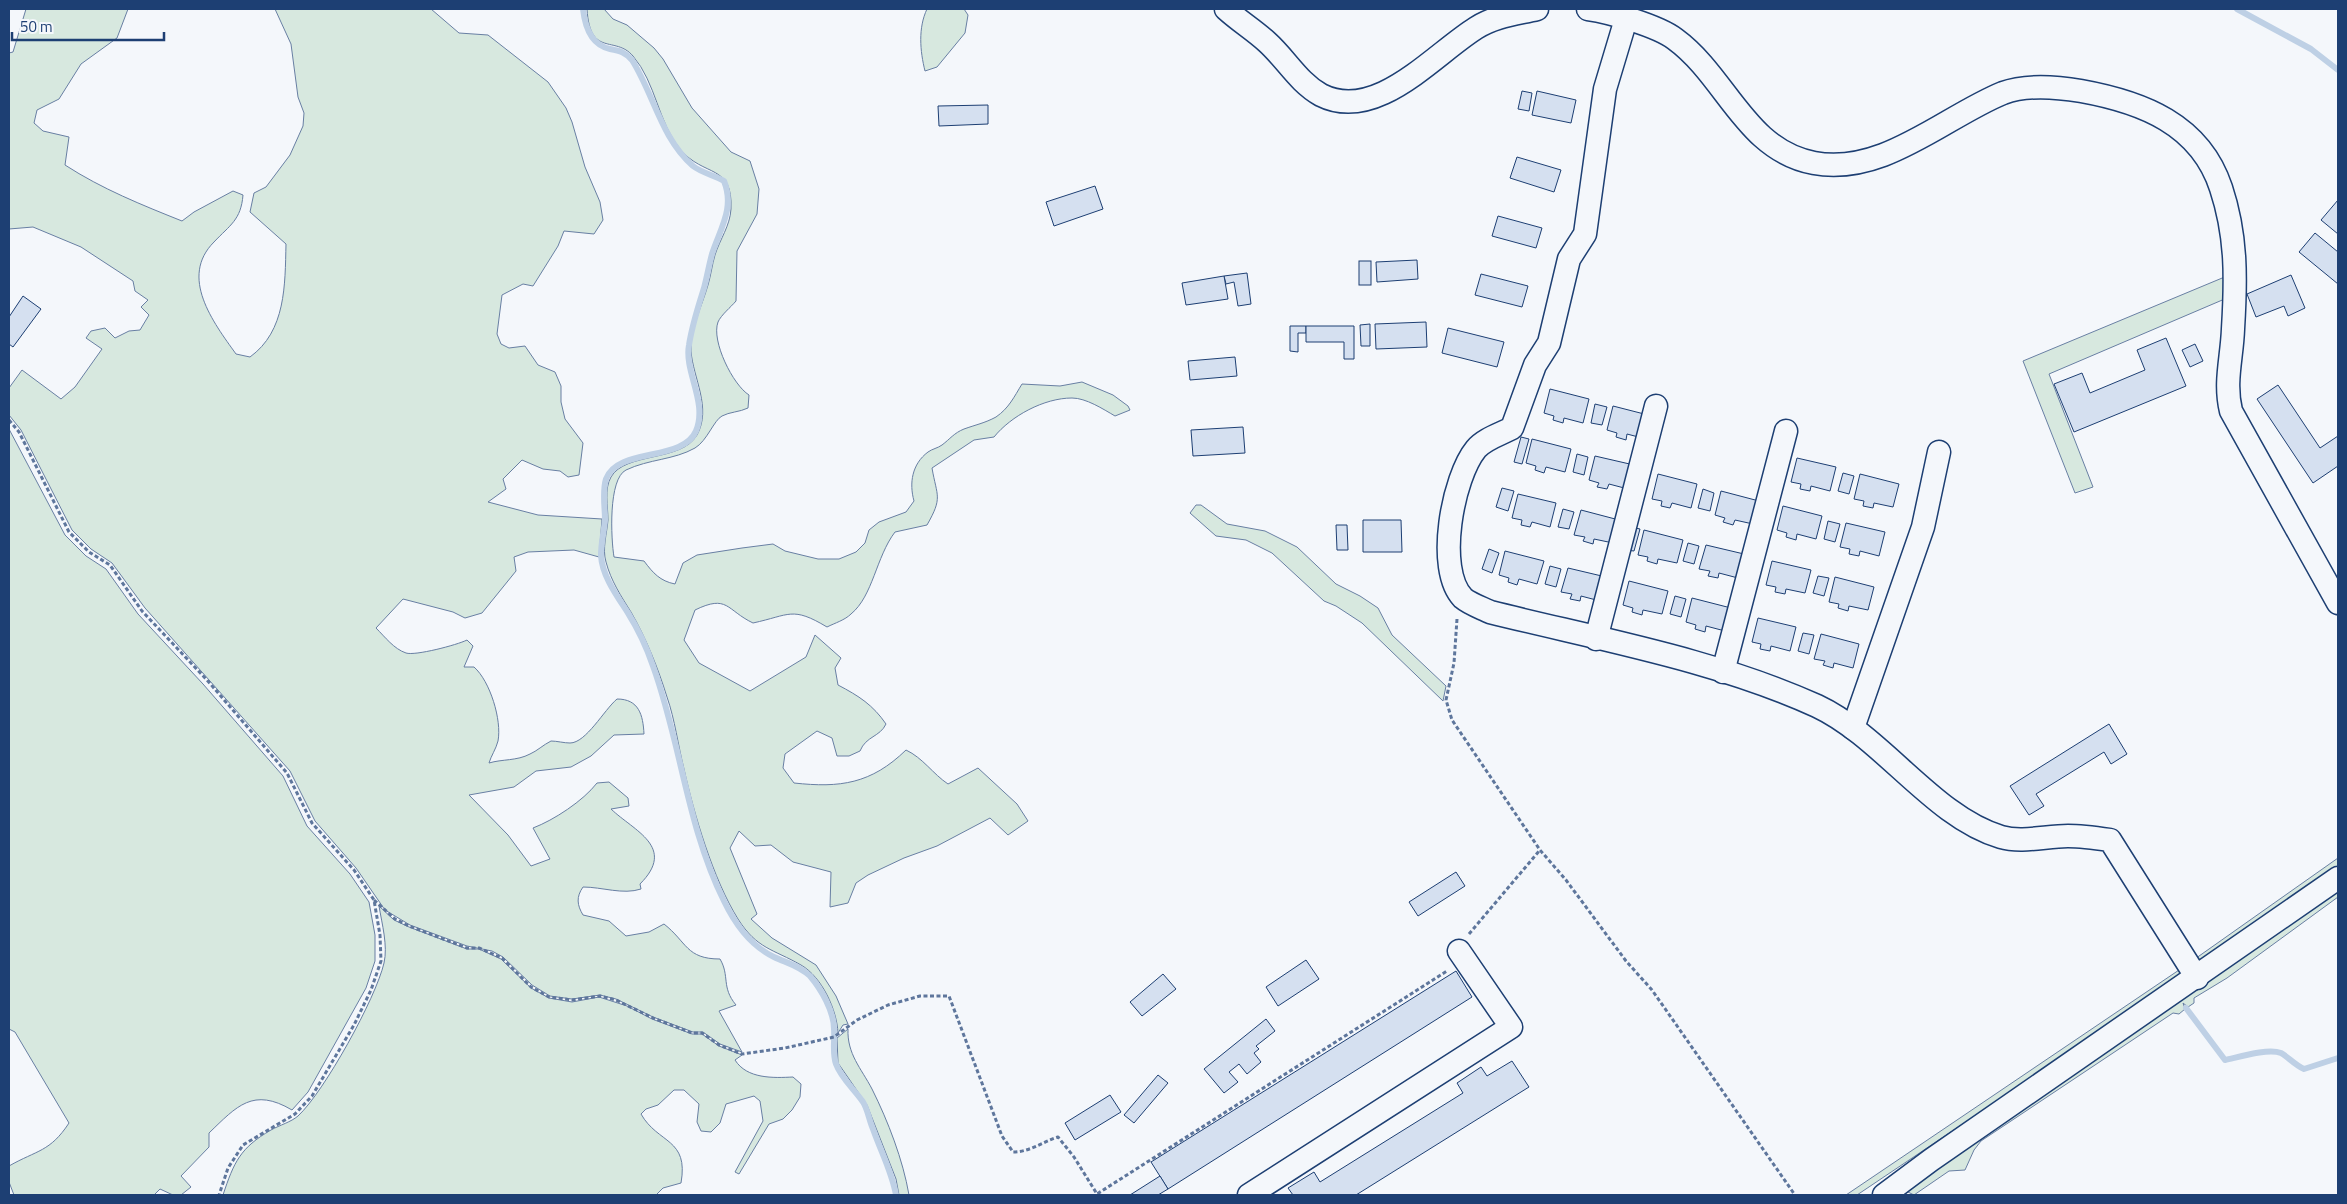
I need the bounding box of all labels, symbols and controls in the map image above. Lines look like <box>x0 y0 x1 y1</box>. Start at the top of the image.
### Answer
scale bar <box>12 10 165 42</box>
text: 50 m <box>20 15 53 38</box>

